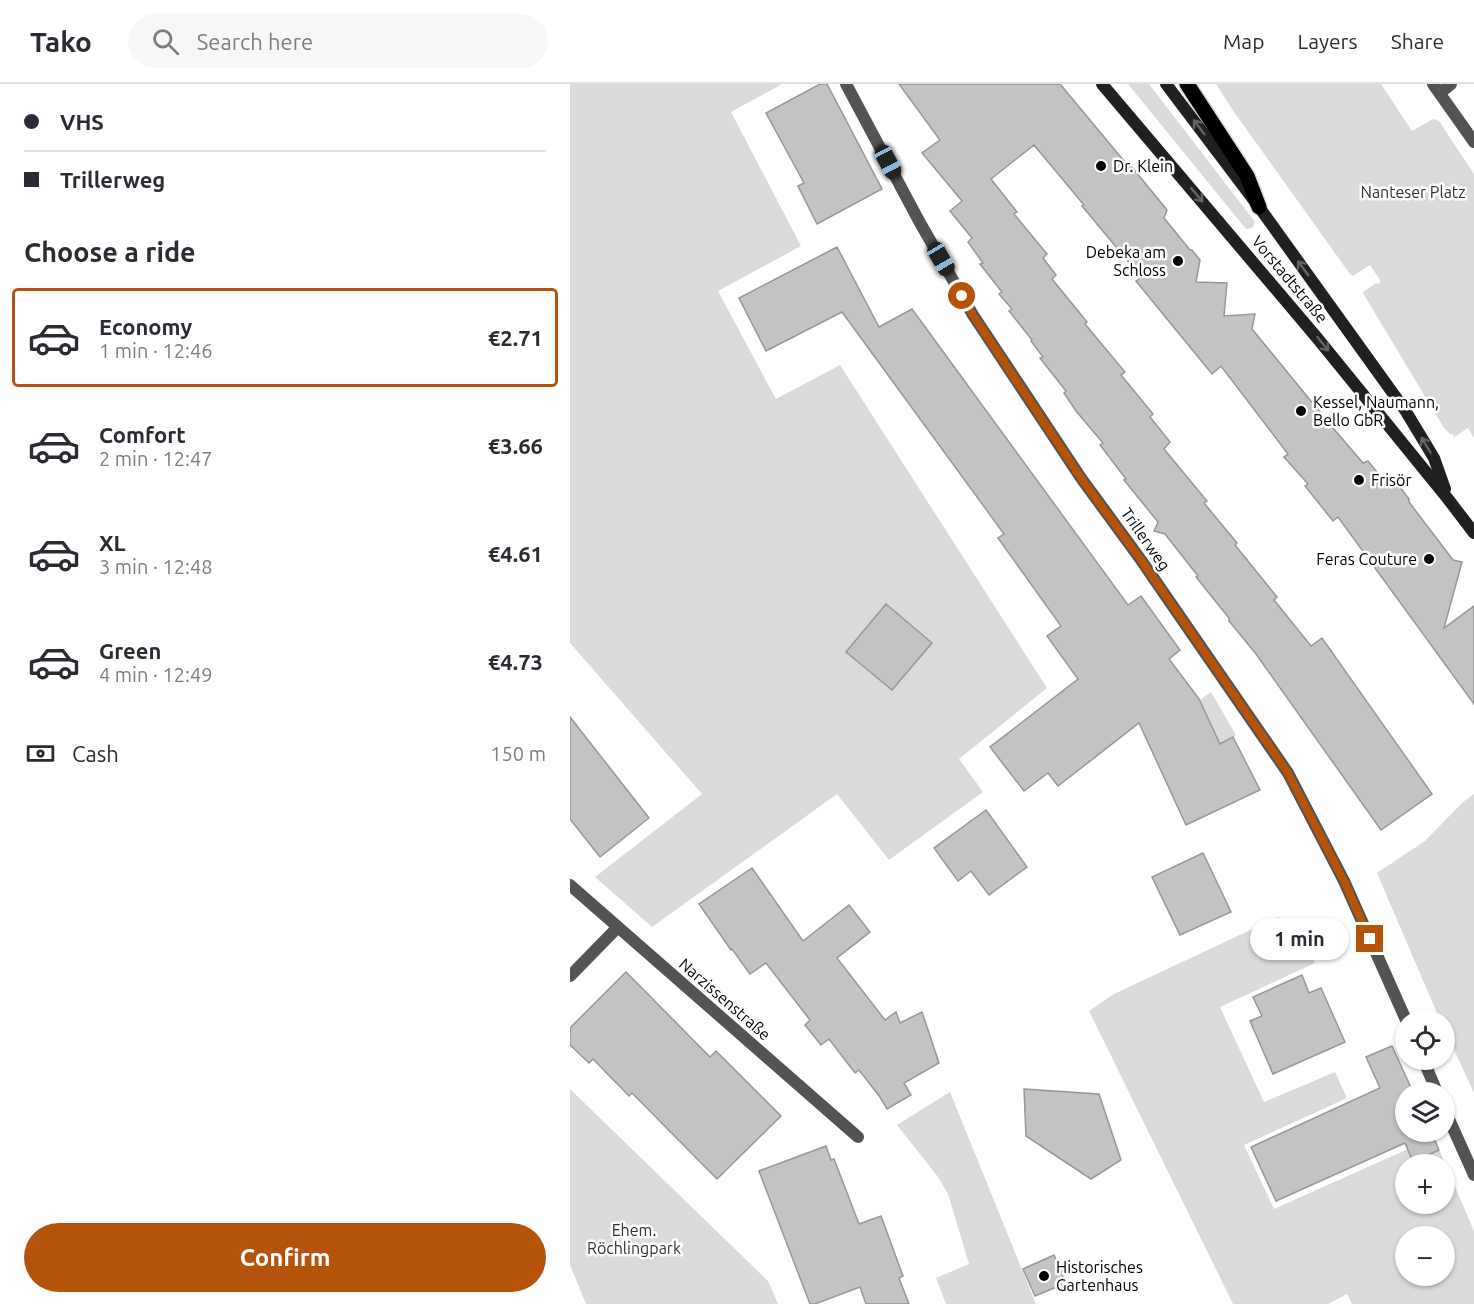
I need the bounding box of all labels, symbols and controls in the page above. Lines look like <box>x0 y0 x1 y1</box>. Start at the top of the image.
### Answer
search box <box>128 14 548 68</box>
icon: search <box>149 25 182 58</box>
text: Tako <box>30 26 92 57</box>
text: Search here <box>197 29 313 54</box>
text: Map <box>1223 29 1264 53</box>
text: Layers <box>1297 29 1358 53</box>
text: Share <box>1391 29 1444 53</box>
text: VHS <box>60 109 104 134</box>
one-way arrow <box>1192 119 1205 135</box>
car <box>872 142 904 182</box>
place label: Dr. Klein <box>1113 157 1173 175</box>
marker: Dr. Klein <box>1094 159 1108 173</box>
text: Trillerweg <box>60 167 165 192</box>
park label: Nanteser Platz <box>1360 183 1466 201</box>
one-way arrow <box>1190 187 1204 202</box>
street label: Vorstadtstraße <box>1248 232 1332 326</box>
text: Choose a ride <box>24 237 196 267</box>
car <box>924 239 958 279</box>
place label: Debeka am Schloss <box>1086 243 1166 279</box>
marker: Debeka am Schloss <box>1171 254 1185 268</box>
one-way arrow <box>1297 260 1309 276</box>
route start <box>948 282 975 309</box>
icon: car <box>27 311 81 365</box>
text: Economy <box>99 314 192 339</box>
text: €2.71 <box>488 325 543 350</box>
one-way arrow <box>1316 336 1329 352</box>
text: 1 min · 12:46 <box>99 339 213 362</box>
place label: Kessel, Naumann, Bello GbR <box>1313 393 1439 429</box>
marker: Kessel, Naumann, Bello GbR <box>1294 404 1308 418</box>
icon: car <box>27 419 81 473</box>
text: Comfort <box>99 422 186 447</box>
text: €3.66 <box>488 433 543 458</box>
one-way arrow <box>1420 437 1432 454</box>
text: 2 min · 12:47 <box>99 447 213 470</box>
place label: Frisör <box>1371 471 1411 489</box>
marker: Frisör <box>1352 473 1366 487</box>
street label: Trillerweg <box>1118 504 1174 574</box>
icon: car <box>27 527 81 581</box>
text: XL <box>99 530 126 555</box>
text: €4.61 <box>488 541 543 566</box>
place label: Feras Couture <box>1316 550 1417 568</box>
marker: Feras Couture <box>1422 552 1436 566</box>
text: 3 min · 12:48 <box>99 555 213 578</box>
icon: car <box>27 635 81 689</box>
text: Green <box>99 638 161 663</box>
text: €4.73 <box>488 649 543 674</box>
text: 4 min · 12:49 <box>99 663 213 686</box>
icon: cash <box>24 737 57 770</box>
text: Cash <box>72 741 119 766</box>
text: 150 m <box>490 742 546 765</box>
callout: 1 min <box>1250 918 1349 960</box>
route end <box>1356 925 1383 952</box>
text: 1 min <box>1274 927 1325 950</box>
street label: Narzissenstraße <box>676 955 774 1043</box>
map controls <box>1395 1010 1455 1286</box>
button: locate <box>1395 1010 1455 1070</box>
button: layers <box>1395 1082 1455 1142</box>
button: + <box>1395 1154 1455 1214</box>
park label: Ehem. Röchlingpark <box>587 1221 681 1257</box>
button: Confirm <box>24 1223 546 1292</box>
button: − <box>1395 1226 1455 1286</box>
place label: Historisches Gartenhaus <box>1056 1258 1143 1294</box>
marker: Historisches Gartenhaus <box>1037 1269 1051 1283</box>

